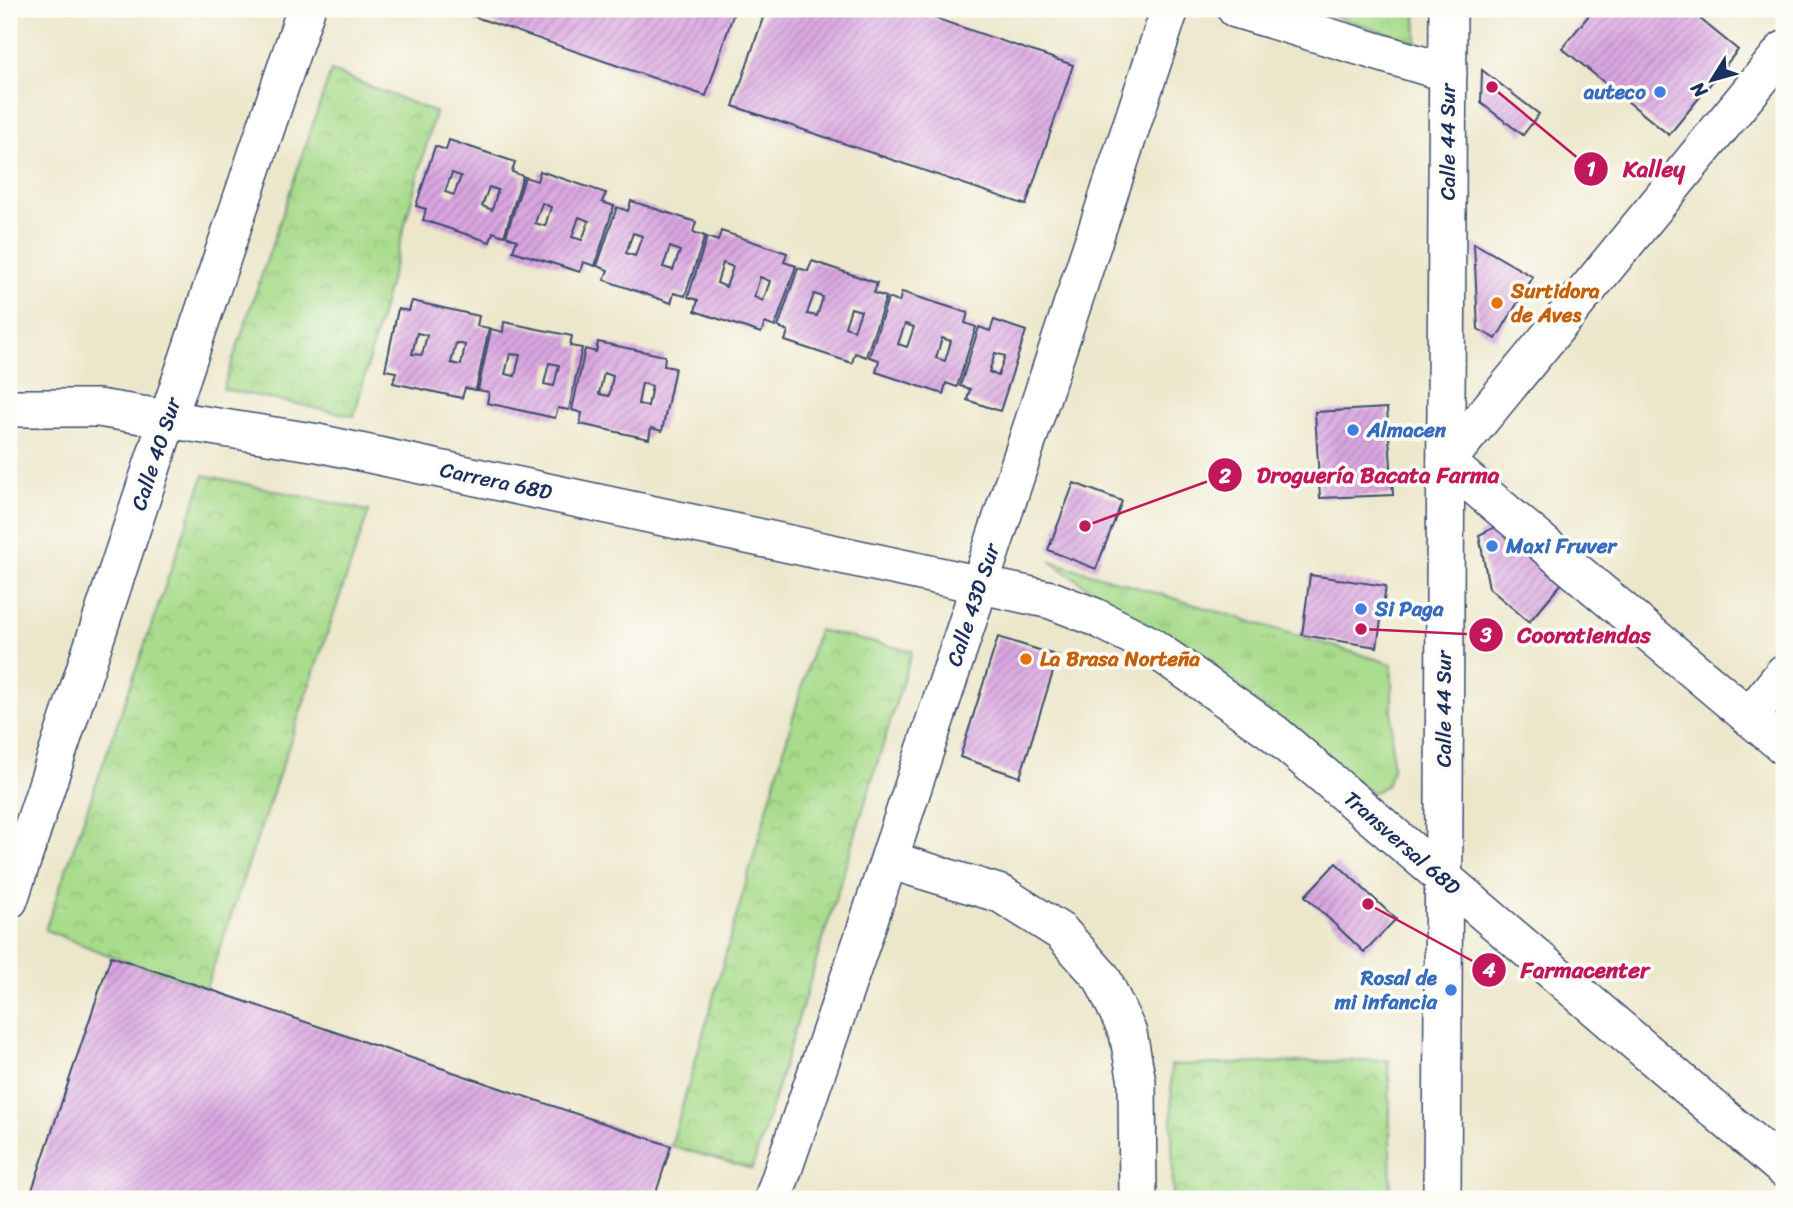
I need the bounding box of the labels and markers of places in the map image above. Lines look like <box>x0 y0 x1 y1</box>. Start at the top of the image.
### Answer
place label: auteco <box>1583 73 1646 111</box>
marker: auteco <box>1652 84 1668 100</box>
callout: Kalley <box>1574 147 1699 191</box>
place label: Surtidora de Aves <box>1510 272 1600 334</box>
marker: Surtidora de Aves <box>1489 295 1505 311</box>
place label: Almacen <box>1366 411 1447 449</box>
marker: Almacen <box>1345 422 1361 438</box>
callout: Droguería Bacata Farma <box>1207 453 1513 497</box>
place label: Maxi Fruver <box>1505 527 1619 565</box>
marker: Maxi Fruver <box>1484 538 1500 554</box>
place label: Si Paga <box>1374 590 1444 628</box>
marker: Si Paga <box>1353 601 1369 617</box>
callout: Cooratiendas <box>1469 613 1665 657</box>
place label: La Brasa Norteña <box>1040 640 1200 678</box>
marker: La Brasa Norteña <box>1018 651 1034 667</box>
callout: Farmacenter <box>1472 948 1664 992</box>
place label: Rosal de mi infancia <box>1334 959 1438 1021</box>
marker: Rosal de mi infancia <box>1443 982 1459 998</box>

